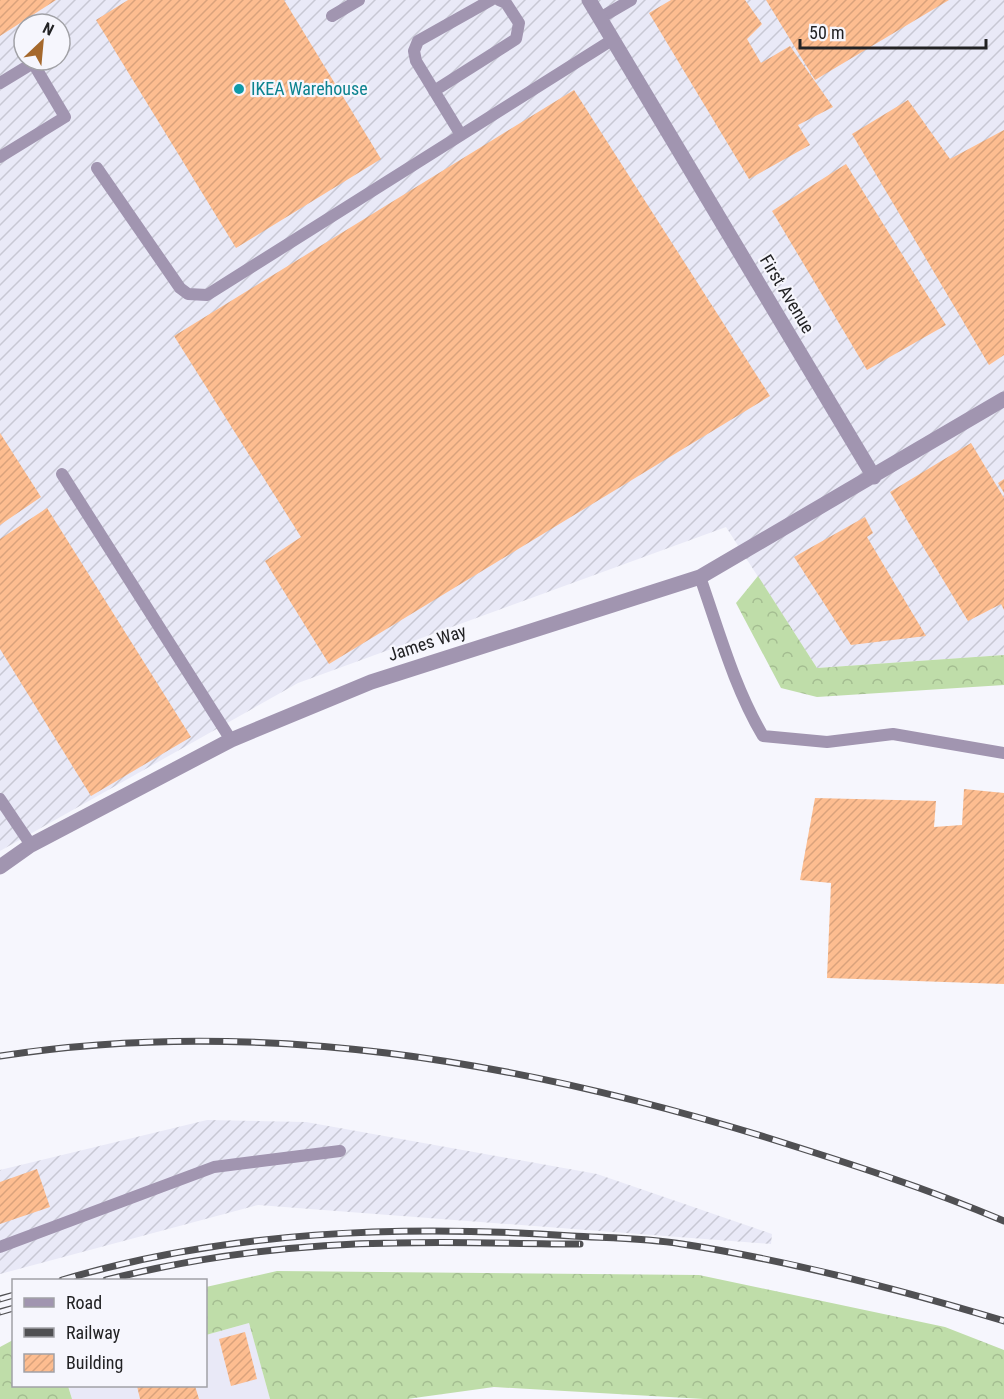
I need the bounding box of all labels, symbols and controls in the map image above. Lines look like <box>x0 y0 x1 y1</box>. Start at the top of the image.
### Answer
north arrow <box>12 12 72 72</box>
scale bar <box>800 12 986 50</box>
text: N <box>40 18 57 40</box>
text: 50 m <box>809 22 844 43</box>
place label: IKEA Warehouse <box>251 78 368 99</box>
marker: IKEA Warehouse <box>232 82 246 96</box>
street label: First Avenue <box>756 251 819 337</box>
street label: James Way <box>385 620 469 665</box>
legend <box>12 1279 207 1387</box>
text: Road <box>66 1292 102 1313</box>
text: Railway <box>66 1322 121 1343</box>
text: Building <box>66 1352 123 1373</box>

